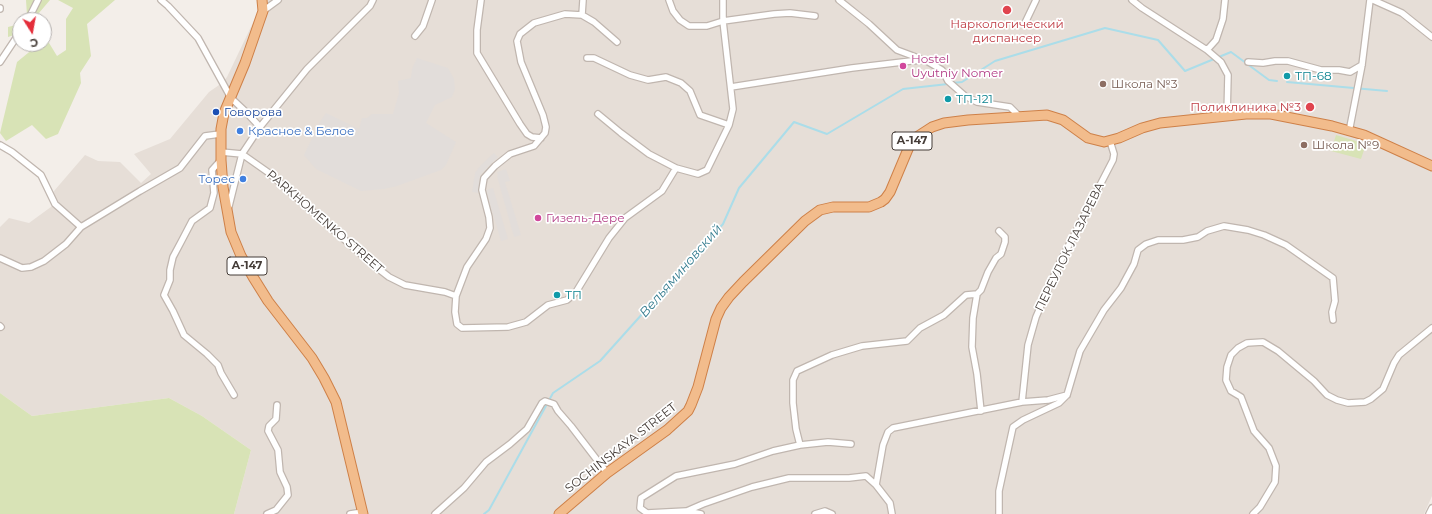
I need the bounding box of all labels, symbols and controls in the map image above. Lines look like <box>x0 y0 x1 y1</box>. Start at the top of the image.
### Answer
marker: Наркологический диспансер <box>1001 4 1013 16</box>
north arrow <box>12 12 52 52</box>
place label: Наркологический диспансер <box>950 17 1064 45</box>
text: С <box>29 35 39 50</box>
place label: Hostel Uyutniy Nomer <box>911 52 1003 80</box>
marker: Hostel Uyutniy Nomer <box>898 61 908 71</box>
place label: ТП-68 <box>1295 69 1332 83</box>
marker: ТП-68 <box>1282 71 1292 81</box>
place label: Школа №3 <box>1111 77 1177 91</box>
marker: Школа №3 <box>1098 79 1108 89</box>
place label: ТП-121 <box>956 92 993 106</box>
marker: ТП-121 <box>943 94 953 104</box>
place label: Поликлиника №3 <box>1190 100 1301 114</box>
marker: Поликлиника №3 <box>1304 101 1316 113</box>
place label: Говорова <box>224 105 282 119</box>
marker: Говорова <box>211 107 221 117</box>
place label: Красное & Белое <box>248 124 354 138</box>
marker: Красное & Белое <box>235 126 245 136</box>
road number: А-147 <box>892 132 932 150</box>
place label: Школа №9 <box>1312 138 1379 152</box>
marker: Школа №9 <box>1299 140 1309 150</box>
street label: PARKHOMENKO STREET <box>264 167 386 277</box>
place label: Торес <box>199 172 235 186</box>
marker: Торес <box>238 174 248 184</box>
street label: ПЕРЕУЛОК ЛАЗАРЕВА <box>1032 180 1108 314</box>
place label: Гизель-Дере <box>546 211 625 225</box>
marker: Гизель-Дере <box>533 213 543 223</box>
water label: Вельяминовский <box>636 221 726 321</box>
road number: А-147 <box>227 257 267 275</box>
place label: ТП <box>565 288 582 302</box>
marker: ТП <box>552 290 562 300</box>
street label: SOCHINSKAYA STREET <box>562 400 680 496</box>

